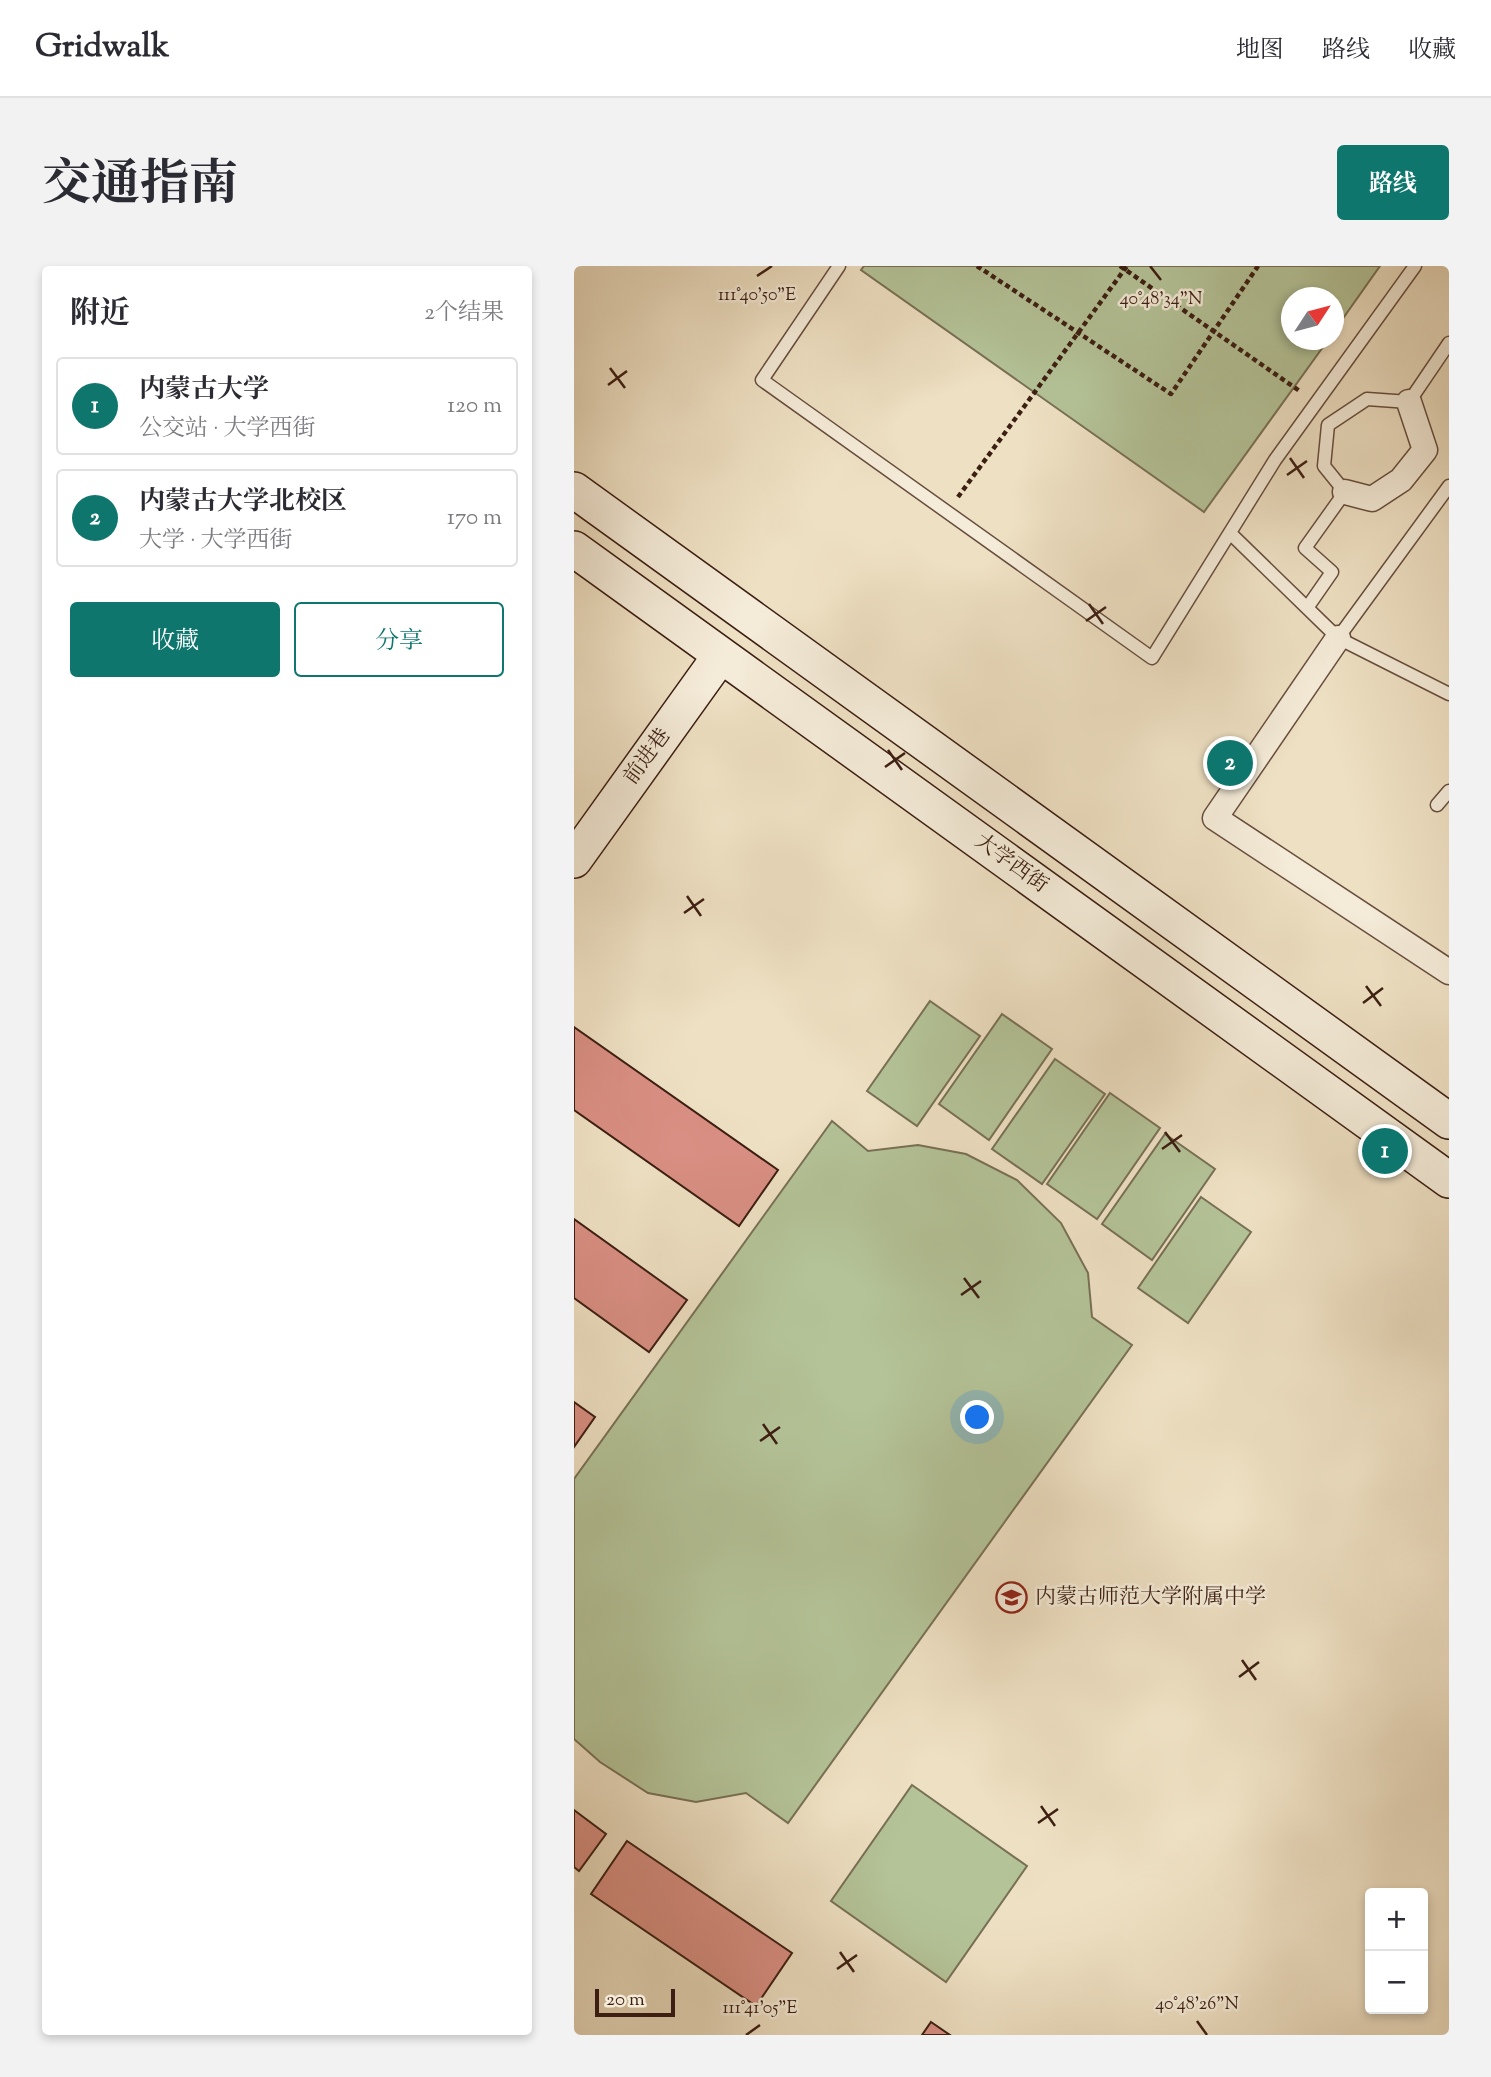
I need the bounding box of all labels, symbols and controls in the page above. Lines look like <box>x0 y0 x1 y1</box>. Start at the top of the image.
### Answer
text: Gridwalk <box>35 24 169 72</box>
text: 地图 <box>1236 34 1284 68</box>
text: 路线 <box>1322 34 1370 68</box>
text: 收藏 <box>1408 34 1456 68</box>
button: 路线 <box>1337 145 1449 220</box>
text: 交通指南 <box>42 152 238 222</box>
text: 111°40'50"E <box>718 283 796 309</box>
text: 40°48'34"N <box>1120 287 1202 313</box>
north arrow <box>1281 287 1344 350</box>
text: 附近 <box>70 293 130 336</box>
text: 2个结果 <box>424 297 504 330</box>
text: 内蒙古大学 <box>139 372 269 409</box>
text: 1 <box>91 390 99 423</box>
text: 120 m <box>447 390 502 423</box>
text: 公交站 · 大学西街 <box>139 413 316 446</box>
text: 内蒙古大学北校区 <box>139 484 347 521</box>
text: 2 <box>90 502 100 535</box>
text: 170 m <box>447 502 502 535</box>
text: 大学 · 大学西街 <box>139 525 293 558</box>
button: 收藏 <box>70 602 280 677</box>
button: 分享 <box>294 602 504 677</box>
street label: 前进巷 <box>617 723 679 791</box>
pin: 2 <box>1207 737 1253 789</box>
street label: 大学西街 <box>968 827 1054 901</box>
pin: 1 <box>1362 1125 1408 1177</box>
your location <box>960 1400 994 1434</box>
school or university icon: 内蒙古师范大学附属中学 <box>995 1581 1029 1615</box>
place label: 内蒙古师范大学附属中学 <box>1035 1583 1266 1613</box>
map controls <box>1365 1888 1428 2014</box>
button: + <box>1365 1888 1428 1951</box>
button: − <box>1365 1951 1428 2014</box>
scale bar <box>595 1986 676 2018</box>
text: 20 m <box>606 1987 645 2014</box>
text: 40°48'26"N <box>1155 1992 1239 2018</box>
text: 111°41'05"E <box>723 1996 798 2022</box>

